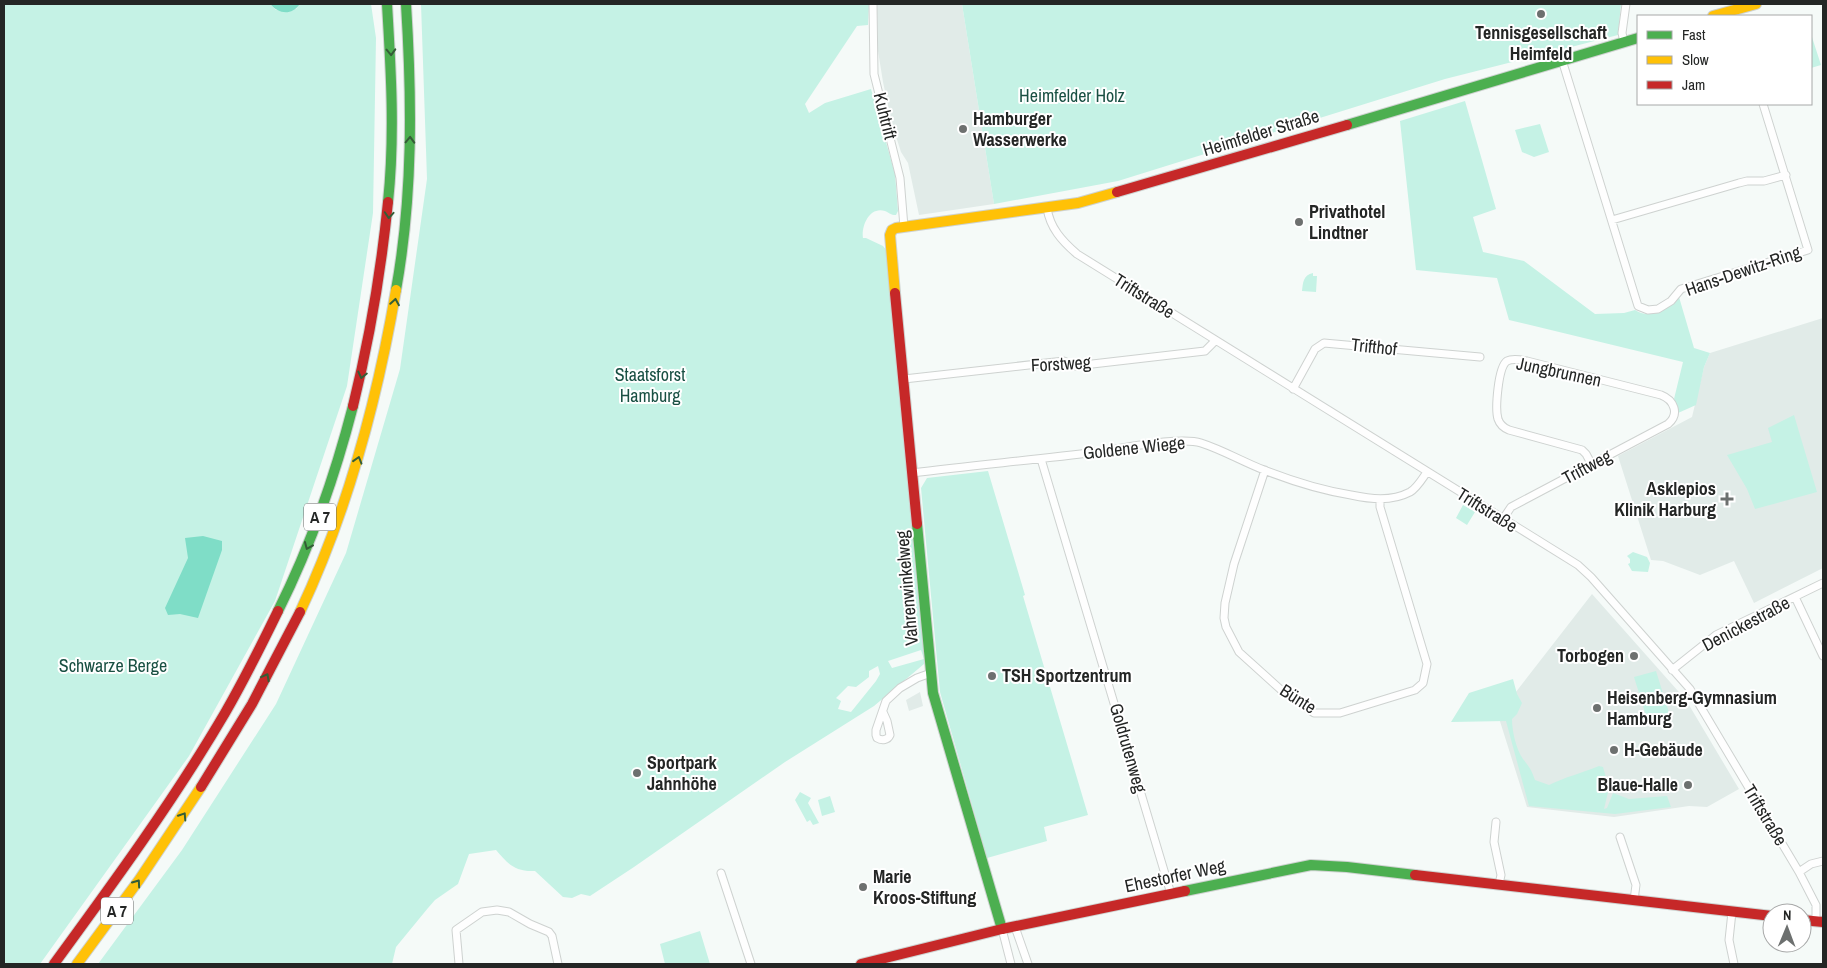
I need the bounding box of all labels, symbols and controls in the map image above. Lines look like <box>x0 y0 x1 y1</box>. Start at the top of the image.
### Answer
marker: Tennisgesellschaft Heimfeld <box>1535 8 1547 20</box>
legend <box>1637 15 1812 105</box>
place label: Tennisgesellschaft Heimfeld <box>1475 20 1607 66</box>
text: Fast <box>1682 24 1706 45</box>
one-way arrow <box>386 49 397 57</box>
text: Slow <box>1682 49 1709 70</box>
text: Jam <box>1682 74 1705 95</box>
park label: Heimfelder Holz <box>1019 83 1125 108</box>
street label: Kuhtrift <box>868 90 903 142</box>
street label: Heimfelder Straße <box>1200 103 1322 162</box>
place label: Hamburger Wasserwerke <box>973 106 1067 152</box>
marker: Hamburger Wasserwerke <box>957 123 969 135</box>
one-way arrow <box>405 136 415 144</box>
place label: Privathotel Lindtner <box>1309 199 1385 245</box>
one-way arrow <box>383 211 394 219</box>
marker: Privathotel Lindtner <box>1293 216 1305 228</box>
street label: Hans-Dewitz-Ring <box>1682 239 1805 302</box>
street label: Triftstraße <box>1109 267 1180 324</box>
one-way arrow <box>390 298 400 306</box>
street label: Trifthof <box>1350 332 1399 361</box>
street label: Forstweg <box>1030 349 1092 378</box>
street label: Jungbrunnen <box>1514 350 1604 393</box>
park label: Staatsforst Hamburg <box>615 362 685 408</box>
one-way arrow <box>357 370 368 379</box>
street label: Goldene Wiege <box>1082 430 1186 465</box>
street label: Triftweg <box>1558 443 1617 490</box>
one-way arrow <box>352 456 362 465</box>
place label: Asklepios Klinik Harburg <box>1614 476 1716 522</box>
street label: Triftstraße <box>1452 481 1523 538</box>
marker: Asklepios Klinik Harburg <box>1720 492 1734 506</box>
road number: A 7 <box>304 504 336 530</box>
street label: Vahrenwinkelweg <box>889 529 924 647</box>
one-way arrow <box>304 541 315 550</box>
street label: Denickestraße <box>1698 590 1794 657</box>
place label: Torbogen <box>1557 643 1624 668</box>
marker: Torbogen <box>1628 650 1640 662</box>
park label: Schwarze Berge <box>59 653 167 678</box>
place label: TSH Sportzentrum <box>1002 663 1132 688</box>
marker: TSH Sportzentrum <box>986 670 998 682</box>
one-way arrow <box>260 673 270 682</box>
street label: Bünte <box>1275 678 1321 719</box>
place label: Heisenberg-Gymnasium Hamburg <box>1607 685 1777 731</box>
street label: Goldrutenweg <box>1104 700 1153 796</box>
marker: Heisenberg-Gymnasium Hamburg <box>1591 702 1603 714</box>
place label: H-Gebäude <box>1624 737 1703 762</box>
marker: H-Gebäude <box>1608 744 1620 756</box>
place label: Sportpark Jahnhöhe <box>647 750 718 796</box>
marker: Sportpark Jahnhöhe <box>631 767 643 779</box>
place label: Blaue-Halle <box>1598 772 1678 797</box>
marker: Blaue-Halle <box>1682 779 1694 791</box>
street label: Triftstraße <box>1737 779 1794 850</box>
one-way arrow <box>176 812 186 821</box>
street label: Ehestorfer Weg <box>1122 852 1228 898</box>
place label: Marie Kroos-Stiftung <box>873 864 976 910</box>
one-way arrow <box>131 879 140 889</box>
marker: Marie Kroos-Stiftung <box>857 881 869 893</box>
road number: A 7 <box>101 898 133 924</box>
north arrow <box>1762 903 1812 953</box>
text: N <box>1783 906 1792 924</box>

